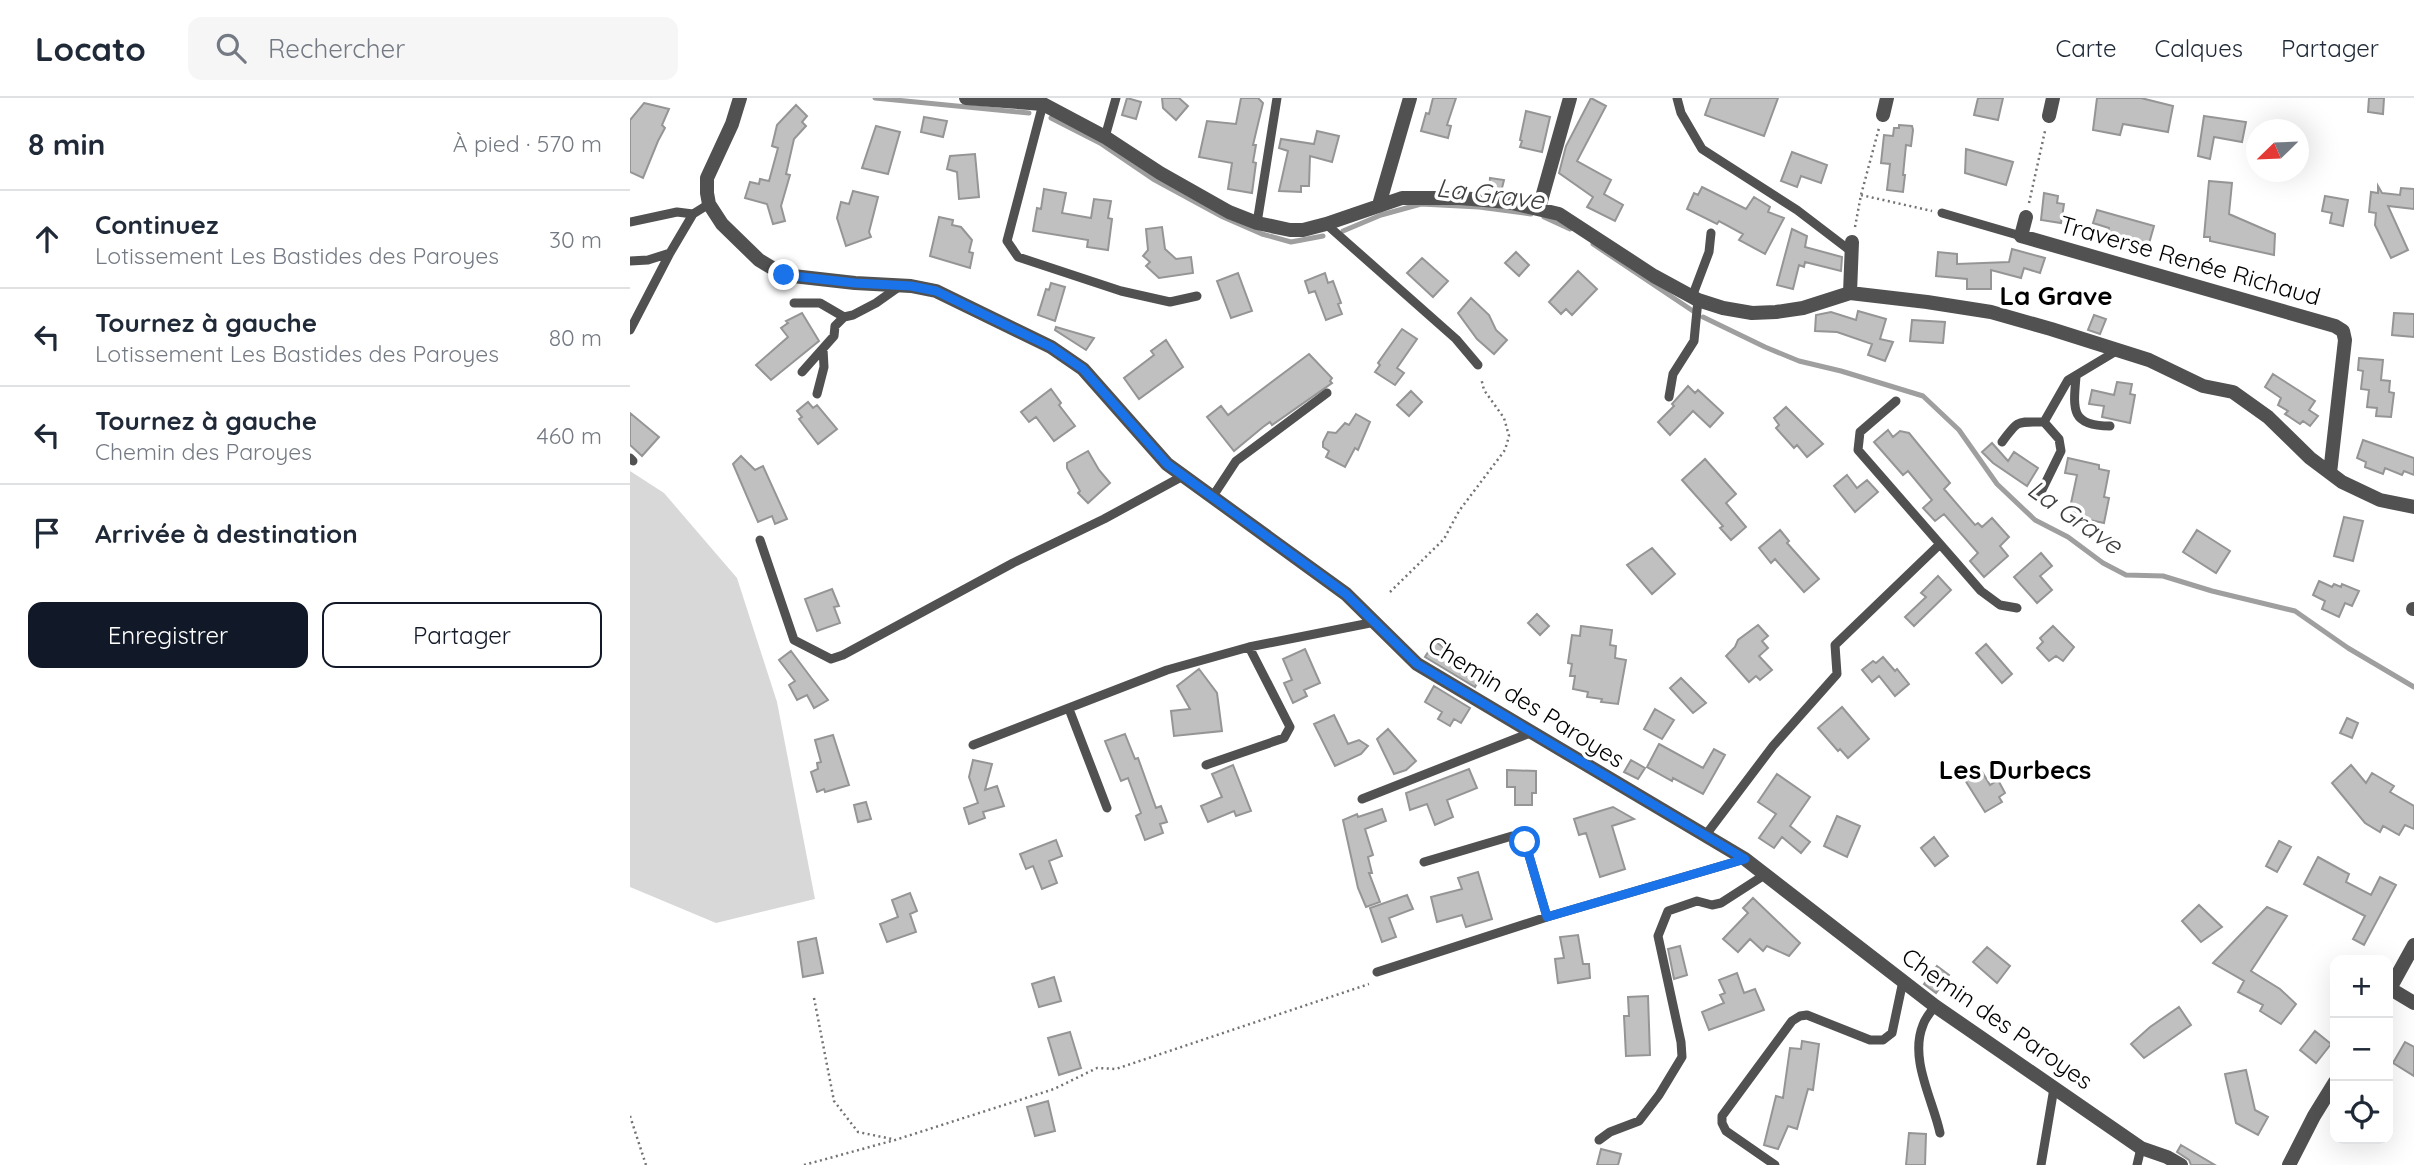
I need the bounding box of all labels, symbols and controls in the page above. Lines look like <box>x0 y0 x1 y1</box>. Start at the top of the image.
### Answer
search box <box>188 17 678 80</box>
text: Locato <box>35 28 146 69</box>
icon: search <box>212 29 250 67</box>
text: Rechercher <box>268 32 405 65</box>
text: Carte <box>2055 33 2117 63</box>
text: Calques <box>2155 33 2243 63</box>
text: Partager <box>2281 33 2379 63</box>
north arrow <box>2246 119 2309 182</box>
text: 8 min <box>28 125 105 163</box>
text: À pied · 570 m <box>453 129 602 158</box>
water label: La Grave <box>1434 171 1547 217</box>
text: Continuez <box>95 208 218 241</box>
street label: Traverse Renée Richaud <box>2056 208 2324 312</box>
icon: ahead <box>28 220 66 258</box>
text: 30 m <box>549 225 602 254</box>
text: Lotissement Les Bastides des Paroyes <box>95 241 499 270</box>
route end <box>768 259 799 290</box>
district label: La Grave <box>1999 279 2113 312</box>
text: Tournez à gauche <box>95 306 317 339</box>
icon: left <box>28 318 66 356</box>
text: 80 m <box>549 323 602 352</box>
text: Lotissement Les Bastides des Paroyes <box>95 339 499 368</box>
text: Tournez à gauche <box>95 404 317 437</box>
icon: left <box>28 416 66 454</box>
text: 460 m <box>537 421 602 450</box>
text: Chemin des Paroyes <box>95 437 312 466</box>
water label: La Grave <box>2021 472 2130 562</box>
icon: arrive <box>28 514 66 552</box>
text: Arrivée à destination <box>95 517 358 550</box>
button: Enregistrer <box>28 602 308 668</box>
button: Partager <box>322 602 602 668</box>
street label: Chemin des Paroyes <box>1423 628 1631 774</box>
district label: Les Durbecs <box>1939 753 2091 786</box>
route start <box>1509 826 1540 857</box>
street label: Chemin des Paroyes <box>1896 941 2099 1095</box>
map controls <box>2330 955 2393 1144</box>
button: + <box>2330 955 2393 1018</box>
button: − <box>2330 1018 2393 1081</box>
button: locate <box>2330 1081 2393 1144</box>

